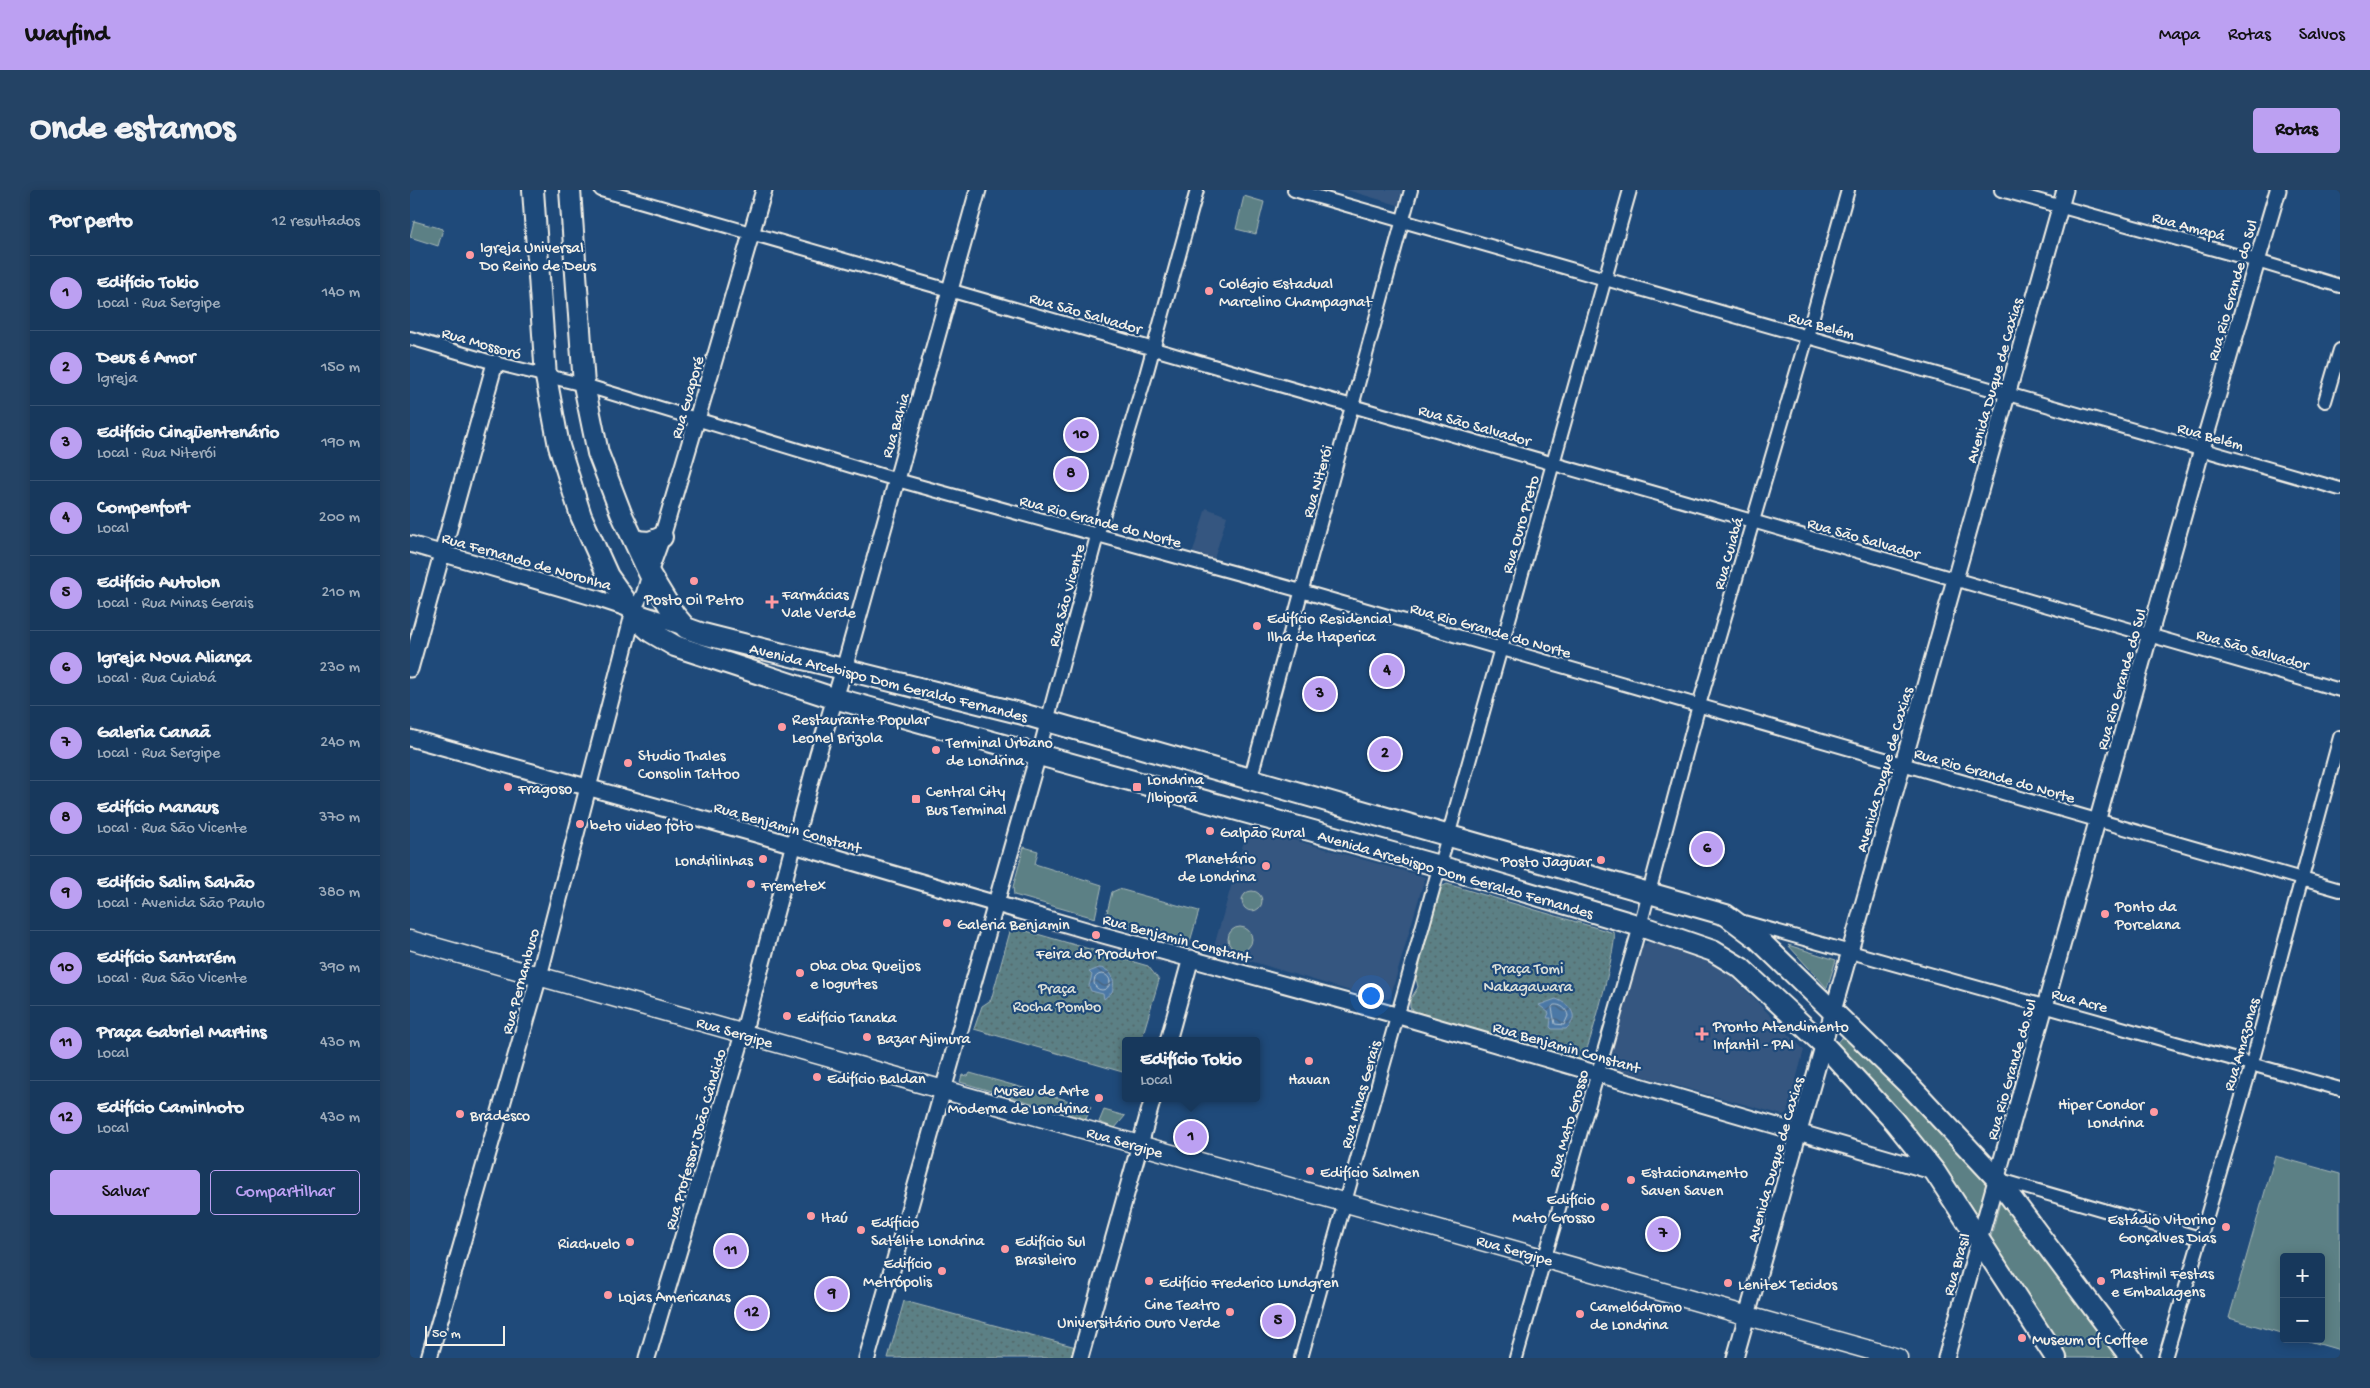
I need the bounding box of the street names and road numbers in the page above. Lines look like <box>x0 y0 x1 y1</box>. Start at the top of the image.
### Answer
street label: Rua Amapá <box>2149 209 2228 248</box>
street label: Rua Rio Grande do Sul <box>2205 218 2264 364</box>
street label: Rua São Salvador <box>1027 290 1145 341</box>
street label: Avenida Duque de Caxias <box>1964 295 2029 466</box>
street label: Rua Belém <box>1786 309 1857 346</box>
street label: Rua Mossoró <box>439 325 523 366</box>
street label: Rua Guaporé <box>668 354 710 442</box>
street label: Rua Bahia <box>879 390 916 461</box>
street label: Rua São Salvador <box>1416 402 1534 453</box>
street label: Rua Belém <box>2175 420 2246 457</box>
street label: Rua Niterói <box>1300 443 1339 520</box>
street label: Rua Ouro Preto <box>1499 474 1545 576</box>
street label: Rua Rio Grande do Norte <box>1017 493 1184 554</box>
street label: Rua Cuiabá <box>1711 515 1750 592</box>
street label: Rua São Salvador <box>1805 515 1923 566</box>
street label: Rua Fernando de Noronha <box>439 530 614 597</box>
street label: Rua São Vicente <box>1046 542 1091 649</box>
street label: Rua Rio Grande do Norte <box>1407 600 1574 665</box>
street label: Rua Rio Grande do Sul <box>2094 607 2153 753</box>
street label: Rua São Salvador <box>2194 626 2312 677</box>
street label: Avenida Arcebispo Dom Geraldo Fernandes <box>747 641 1030 728</box>
street label: Avenida Duque de Caxias <box>1854 684 1919 855</box>
street label: Rua Rio Grande do Norte <box>1911 745 2078 810</box>
street label: Rua Benjamin Constant <box>711 799 864 860</box>
street label: Avenida Arcebispo Dom Geraldo Fernandes <box>1315 828 1596 925</box>
street label: Rua Benjamin Constant <box>1100 911 1254 970</box>
street label: Rua Pernambuco <box>499 927 546 1037</box>
street label: Rua Acre <box>2049 986 2110 1019</box>
street label: Rua Amazonas <box>2221 995 2266 1094</box>
street label: Rua Rio Grande do Sul <box>1984 997 2043 1143</box>
street label: Rua Sergipe <box>694 1014 775 1055</box>
street label: Rua Benjamin Constant <box>1490 1019 1643 1080</box>
street label: Rua Minas Gerais <box>1338 1038 1387 1151</box>
street label: Rua Professor João Cândido <box>662 1047 732 1233</box>
street label: Rua Mato Grosso <box>1546 1068 1595 1180</box>
street label: Avenida Duque de Caxias <box>1745 1074 1810 1245</box>
street label: Rua Sergipe <box>1084 1124 1165 1165</box>
street label: Rua Sergipe <box>1474 1232 1555 1273</box>
street label: Rua Brasil <box>1940 1232 1976 1298</box>

